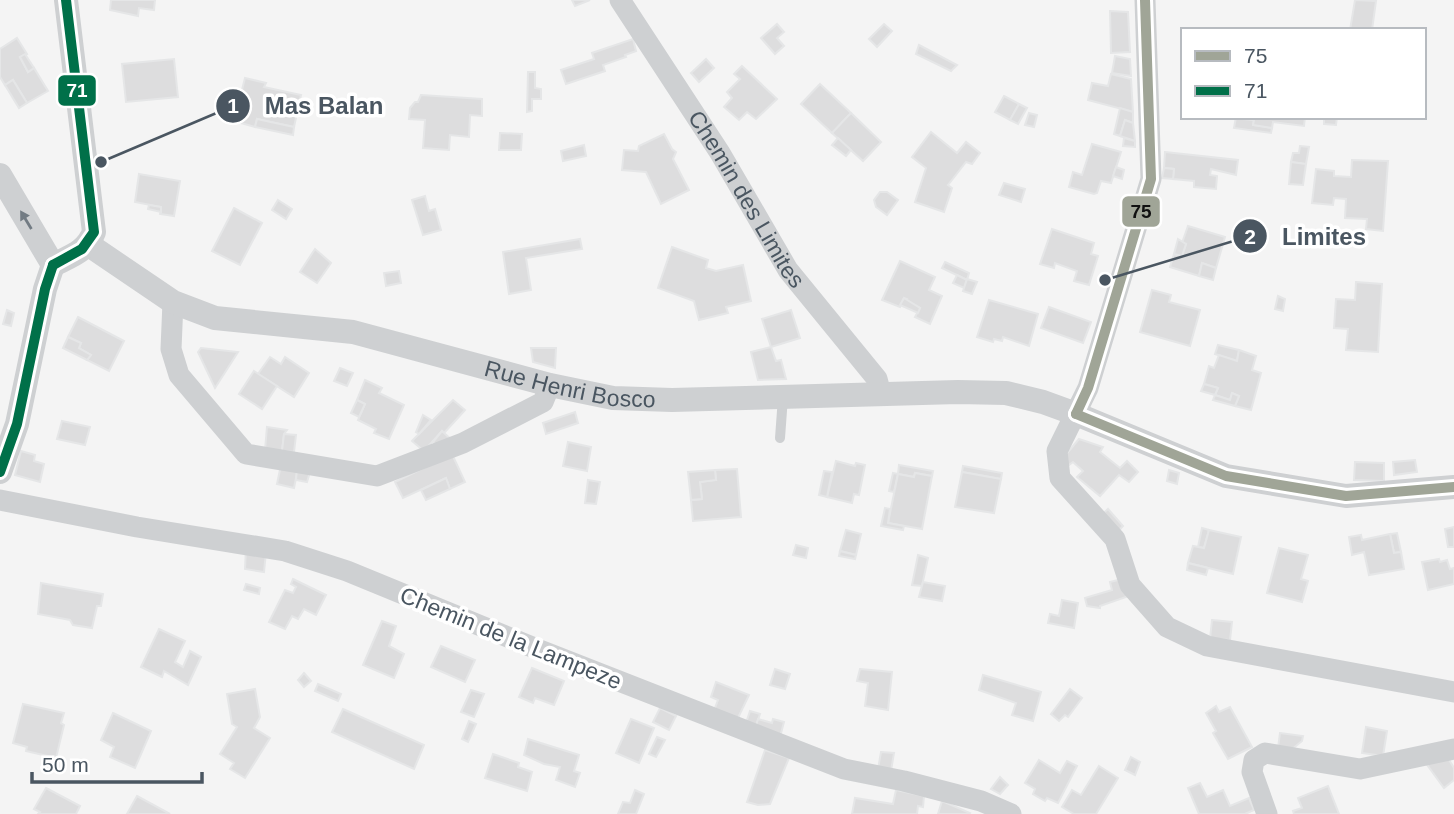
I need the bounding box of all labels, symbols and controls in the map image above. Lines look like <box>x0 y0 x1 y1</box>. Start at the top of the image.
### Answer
legend <box>1181 28 1426 119</box>
text: 75 <box>1244 44 1267 67</box>
line badge: 71 <box>57 74 97 107</box>
text: 71 <box>1244 79 1267 102</box>
text: 71 <box>66 80 88 101</box>
callout: Mas Balan <box>216 83 398 128</box>
text: Mas Balan <box>265 92 383 119</box>
text: 1 <box>227 94 239 117</box>
street label: Chemin des Limites <box>683 106 810 293</box>
line badge: 75 <box>1121 195 1161 228</box>
text: 75 <box>1130 201 1152 222</box>
one-way arrow <box>20 211 33 230</box>
callout: Limites <box>1233 214 1380 259</box>
text: Limites <box>1282 223 1366 250</box>
text: 2 <box>1244 225 1256 248</box>
street label: Rue Henri Bosco <box>482 355 656 412</box>
street label: Chemin de la Lampeze <box>396 582 626 694</box>
scale bar <box>32 740 201 784</box>
text: 50 m <box>42 753 89 776</box>

